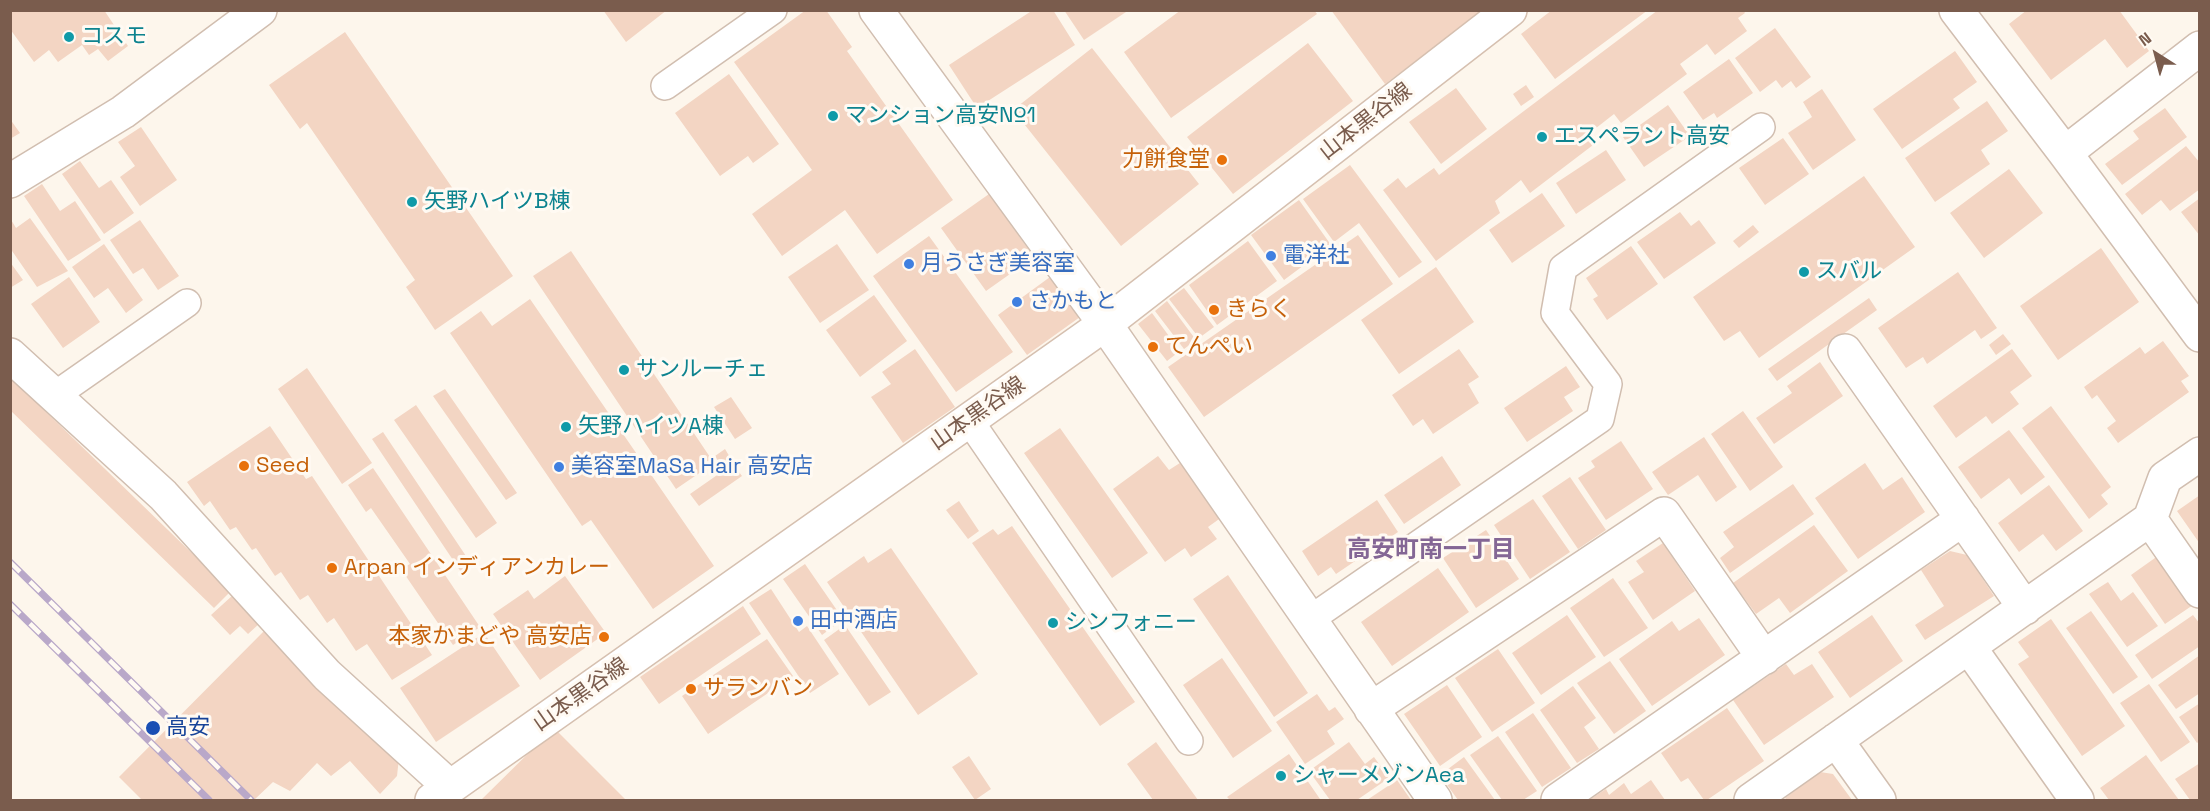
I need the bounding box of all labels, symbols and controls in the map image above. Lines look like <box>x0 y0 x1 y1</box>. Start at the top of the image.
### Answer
place label: コスモ <box>81 24 147 50</box>
north arrow <box>2126 24 2186 84</box>
text: N <box>2135 27 2156 51</box>
marker: コスモ <box>62 30 76 44</box>
street label: 山本黒谷線 <box>1315 78 1417 166</box>
place label: マンション高安№1 <box>845 103 1036 129</box>
marker: マンション高安№1 <box>826 109 840 123</box>
place label: エスペラント高安 <box>1554 124 1730 150</box>
marker: エスペラント高安 <box>1535 130 1549 144</box>
place label: 力餅食堂 <box>1122 147 1210 173</box>
marker: 力餅食堂 <box>1215 153 1229 167</box>
place label: 矢野ハイツB棟 <box>424 189 571 215</box>
marker: 矢野ハイツB棟 <box>405 195 419 209</box>
place label: 電洋社 <box>1283 243 1349 269</box>
marker: 電洋社 <box>1264 249 1278 263</box>
place label: 月うさぎ美容室 <box>921 251 1075 277</box>
marker: 月うさぎ美容室 <box>902 257 916 271</box>
place label: スバル <box>1816 259 1882 285</box>
marker: スバル <box>1797 265 1811 279</box>
place label: さかもと <box>1029 289 1117 315</box>
marker: さかもと <box>1010 295 1024 309</box>
place label: きらく <box>1226 297 1292 323</box>
marker: きらく <box>1207 303 1221 317</box>
place label: てんぺい <box>1165 334 1253 360</box>
marker: てんぺい <box>1146 340 1160 354</box>
place label: サンルーチェ <box>636 357 768 383</box>
marker: サンルーチェ <box>617 363 631 377</box>
street label: 山本黒谷線 <box>925 372 1031 456</box>
place label: 矢野ハイツA棟 <box>578 414 724 440</box>
marker: 矢野ハイツA棟 <box>559 420 573 434</box>
place label: Seed <box>256 453 310 479</box>
place label: 美容室MaSa Hair 高安店 <box>571 454 813 480</box>
marker: Seed <box>237 459 251 473</box>
marker: 美容室MaSa Hair 高安店 <box>552 460 566 474</box>
district label: 高安町南一丁目 <box>1347 536 1515 564</box>
place label: Arpan インディアンカレー <box>344 555 610 581</box>
marker: Arpan インディアンカレー <box>325 561 339 575</box>
place label: 田中酒店 <box>810 608 898 634</box>
place label: シンフォニー <box>1065 610 1197 636</box>
marker: 田中酒店 <box>791 614 805 628</box>
marker: シンフォニー <box>1046 616 1060 630</box>
place label: 本家かまどや 高安店 <box>388 624 592 650</box>
marker: 本家かまどや 高安店 <box>597 630 611 644</box>
street label: 山本黒谷線 <box>528 653 634 737</box>
place label: サランバン <box>703 676 813 702</box>
marker: サランバン <box>684 682 698 696</box>
place label: 高安 <box>166 715 210 741</box>
marker: 高安 <box>144 719 162 737</box>
place label: シャーメゾンAea <box>1293 763 1465 789</box>
marker: シャーメゾンAea <box>1274 769 1288 783</box>

